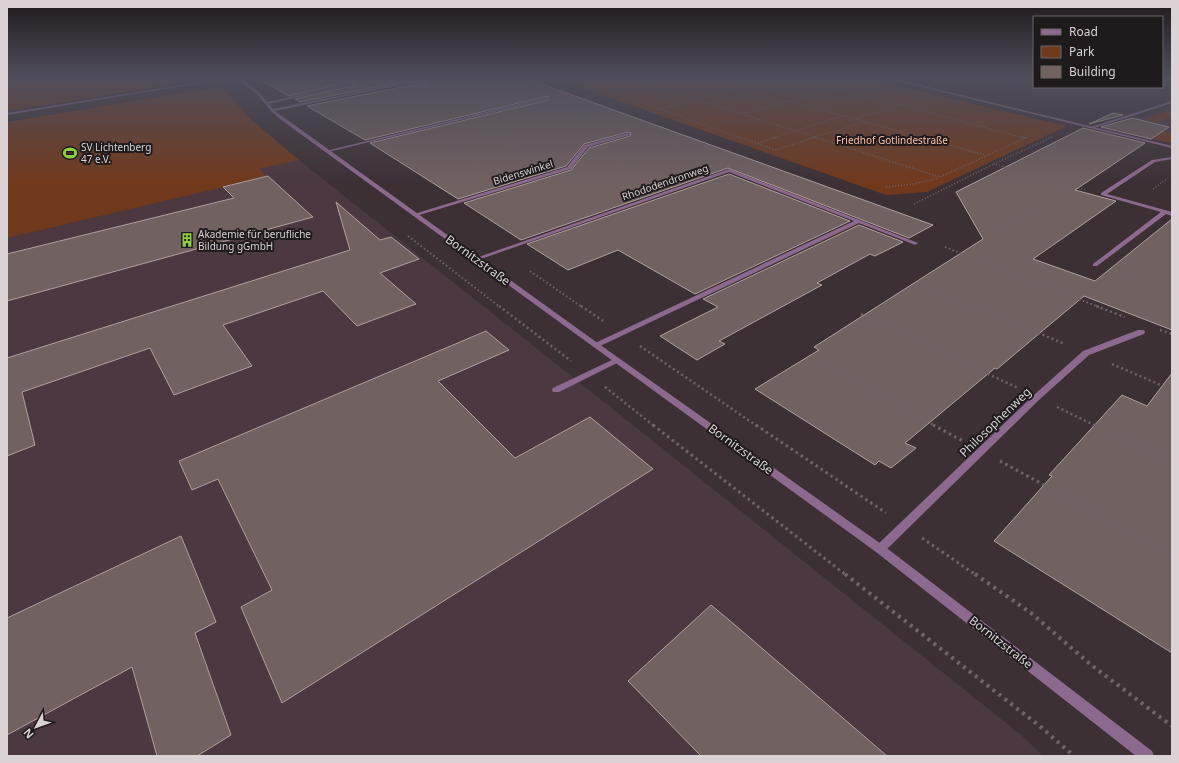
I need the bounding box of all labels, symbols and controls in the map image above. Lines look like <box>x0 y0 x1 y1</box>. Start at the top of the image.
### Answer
legend <box>1033 16 1163 88</box>
text: Road <box>1069 23 1098 40</box>
text: Park <box>1069 43 1095 60</box>
text: Building <box>1069 63 1116 80</box>
park label: Friedhof Gotlindestraße <box>836 133 948 147</box>
place label: SV Lichtenberg 47 e.V. <box>81 140 151 166</box>
sports icon: SV Lichtenberg 47 e.V. <box>62 145 78 161</box>
street label: Bidenswinkel <box>491 156 555 188</box>
street label: Rhododendronweg <box>620 161 710 203</box>
place label: Akademie für berufliche Bildung gGmbH <box>198 227 311 253</box>
street label: Bornitzstraße <box>442 231 514 289</box>
building icon: Akademie für berufliche Bildung gGmbH <box>179 232 195 248</box>
street label: Philosophenweg <box>955 383 1035 461</box>
street label: Bornitzstraße <box>705 420 777 478</box>
street label: Bornitzstraße <box>966 612 1037 672</box>
north arrow <box>16 707 56 747</box>
text: N <box>19 726 37 742</box>

